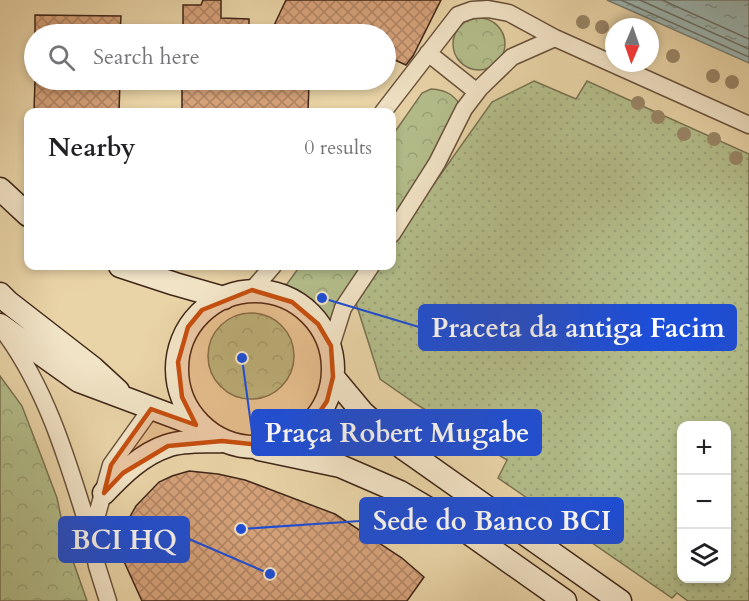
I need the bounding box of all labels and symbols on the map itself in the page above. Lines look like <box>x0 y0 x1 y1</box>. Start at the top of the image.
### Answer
north arrow <box>605 18 659 72</box>
callout: Praceta da antiga Facim <box>419 305 736 350</box>
text: Praceta da antiga Facim <box>431 310 725 347</box>
callout: Praça Robert Mugabe <box>252 410 541 455</box>
text: Praça Robert Mugabe <box>264 415 530 452</box>
callout: Sede do Banco BCI <box>360 498 623 543</box>
text: Sede do Banco BCI <box>373 503 611 540</box>
callout: BCI HQ <box>59 517 189 562</box>
text: BCI HQ <box>71 522 177 559</box>

